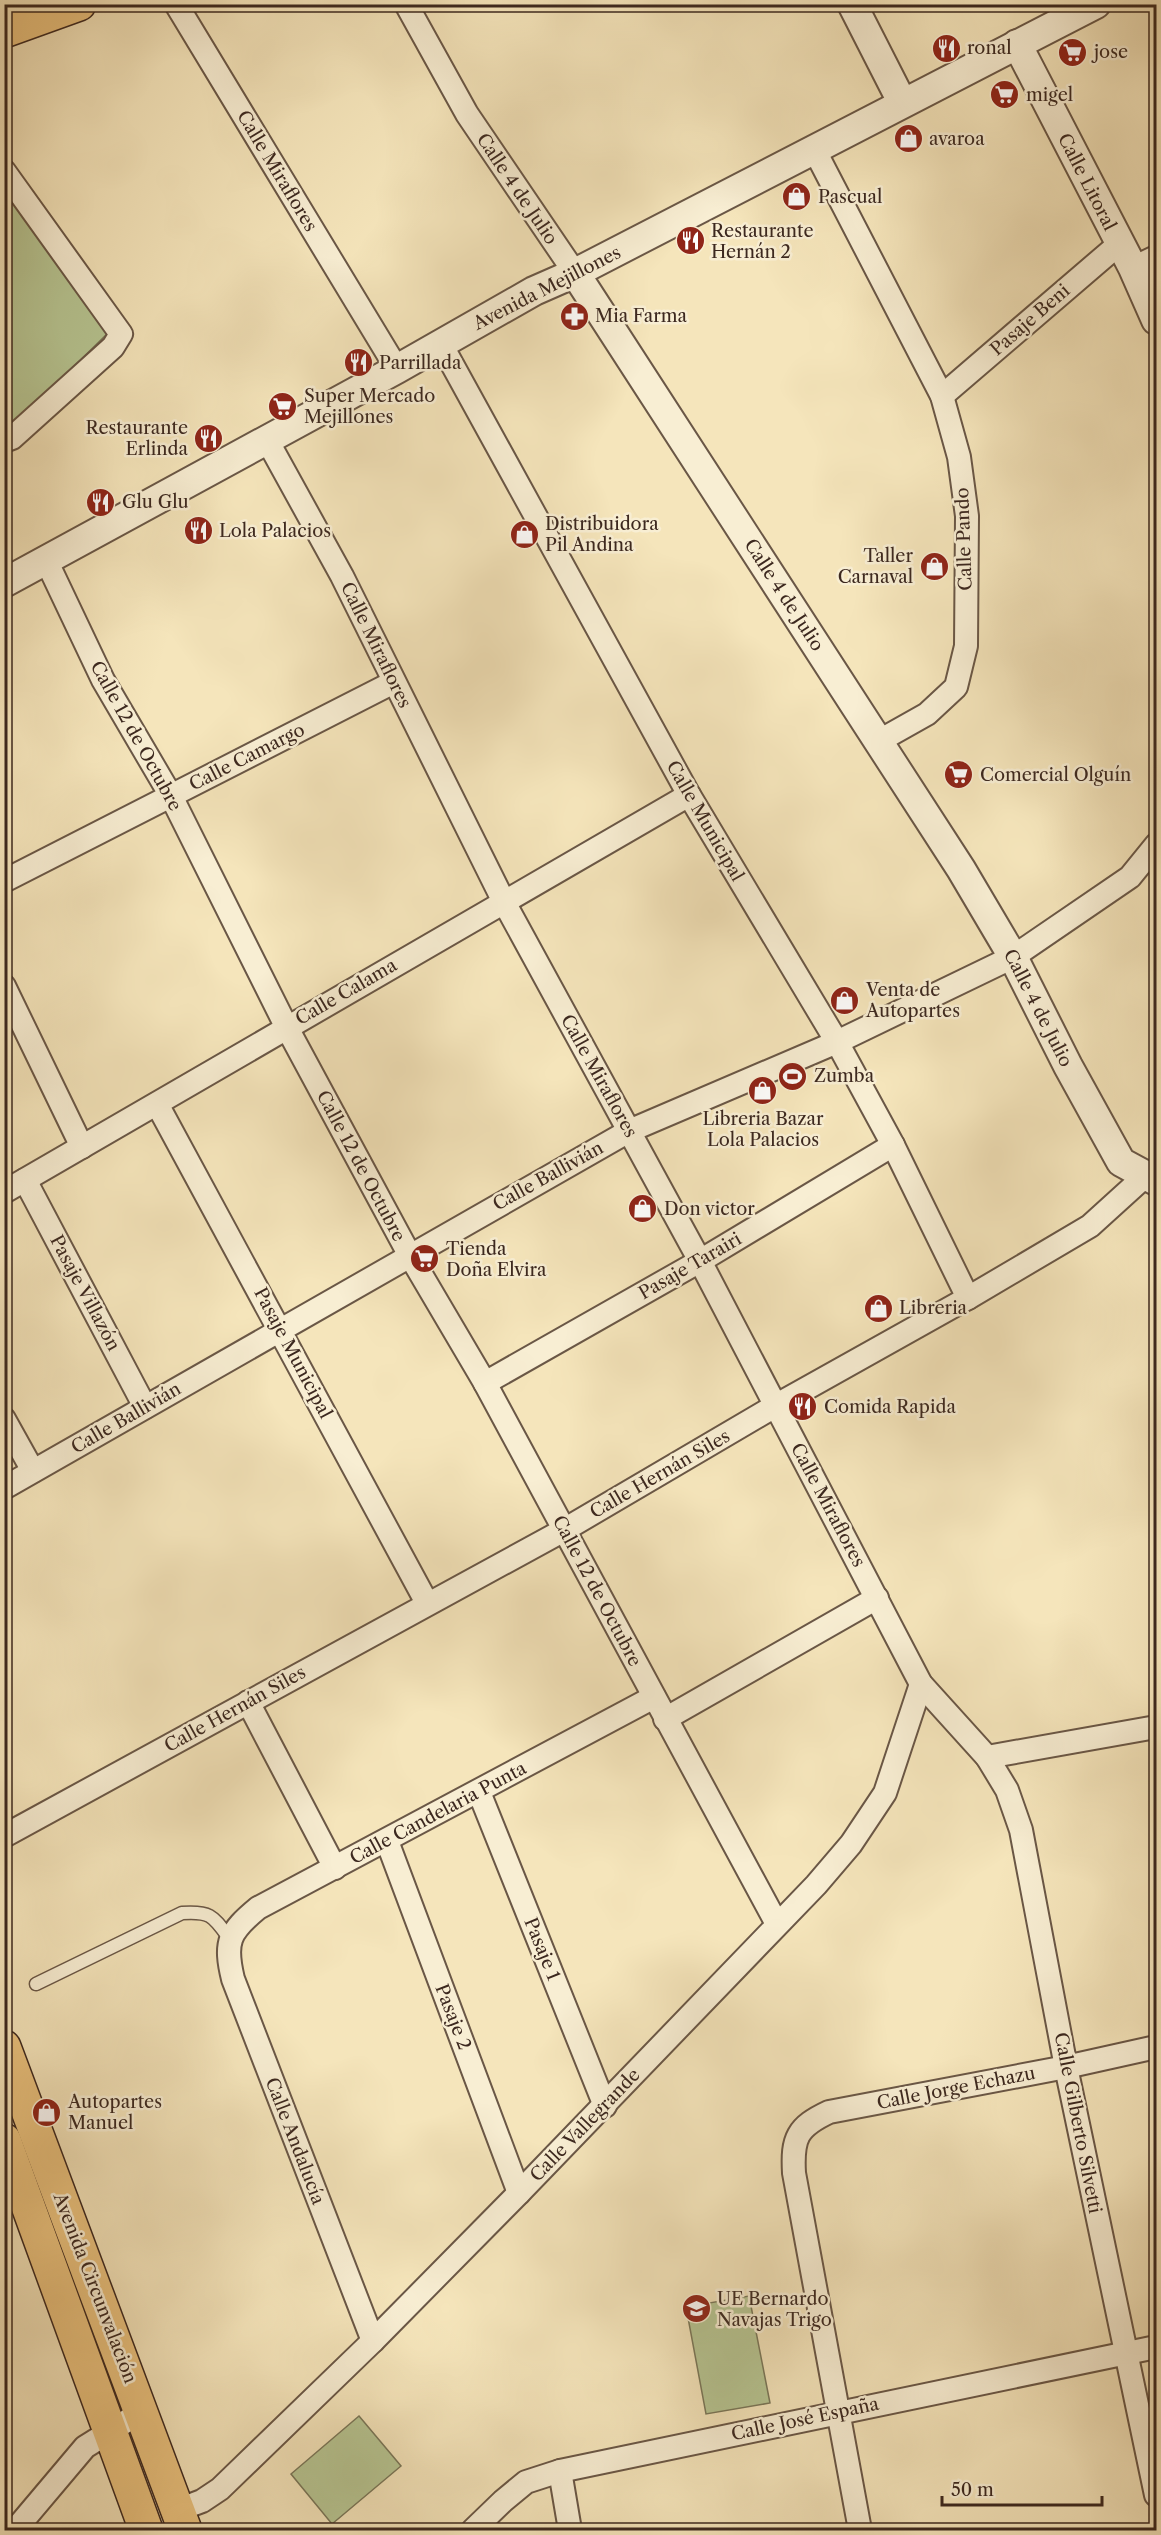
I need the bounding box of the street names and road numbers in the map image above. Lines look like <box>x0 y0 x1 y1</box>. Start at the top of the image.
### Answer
street label: Calle Miraflores <box>232 107 322 235</box>
street label: Calle 4 de Julio <box>472 129 562 249</box>
street label: Calle Litoral <box>1053 130 1121 234</box>
street label: Avenida Mejillones <box>469 241 624 335</box>
street label: Pasaje Beni <box>986 279 1075 360</box>
street label: Calle Pando <box>951 487 977 591</box>
street label: Calle 4 de Julio <box>740 535 828 655</box>
street label: Calle Miraflores <box>336 579 416 711</box>
street label: Calle 12 de Octubre <box>86 657 186 815</box>
street label: Calle Camargo <box>186 718 308 796</box>
street label: Calle Municipal <box>662 757 748 885</box>
street label: Calle 4 de Julio <box>999 945 1077 1071</box>
street label: Calle Calama <box>291 954 401 1030</box>
street label: Calle Miraflores <box>556 1011 642 1141</box>
street label: Calle 12 de Octubre <box>312 1087 410 1245</box>
street label: Calle Ballivián <box>489 1137 607 1215</box>
street label: Pasaje Tarairi <box>635 1228 746 1304</box>
street label: Pasaje Villazón <box>45 1231 125 1355</box>
street label: Pasaje Municipal <box>249 1284 337 1422</box>
street label: Calle Ballivián <box>67 1378 185 1458</box>
street label: Calle Hernán Siles <box>586 1425 734 1523</box>
street label: Calle Miraflores <box>786 1439 870 1571</box>
street label: Calle 12 de Octubre <box>548 1512 646 1670</box>
street label: Calle Hernán Siles <box>161 1661 309 1757</box>
street label: Calle Candelaria Punta <box>346 1757 530 1869</box>
street label: Pasaje 1 <box>519 1914 565 1984</box>
street label: Pasaje 2 <box>430 1981 476 2053</box>
street label: Calle Gilberto Silvetti <box>1050 2031 1106 2216</box>
street label: Calle Jorge Echazu <box>875 2062 1037 2114</box>
street label: Calle Vallegrande <box>525 2064 645 2186</box>
street label: Calle Andalucía <box>261 2074 329 2208</box>
street label: Avenida Circunvalación <box>48 2189 142 2386</box>
street label: Calle José España <box>729 2393 881 2445</box>

